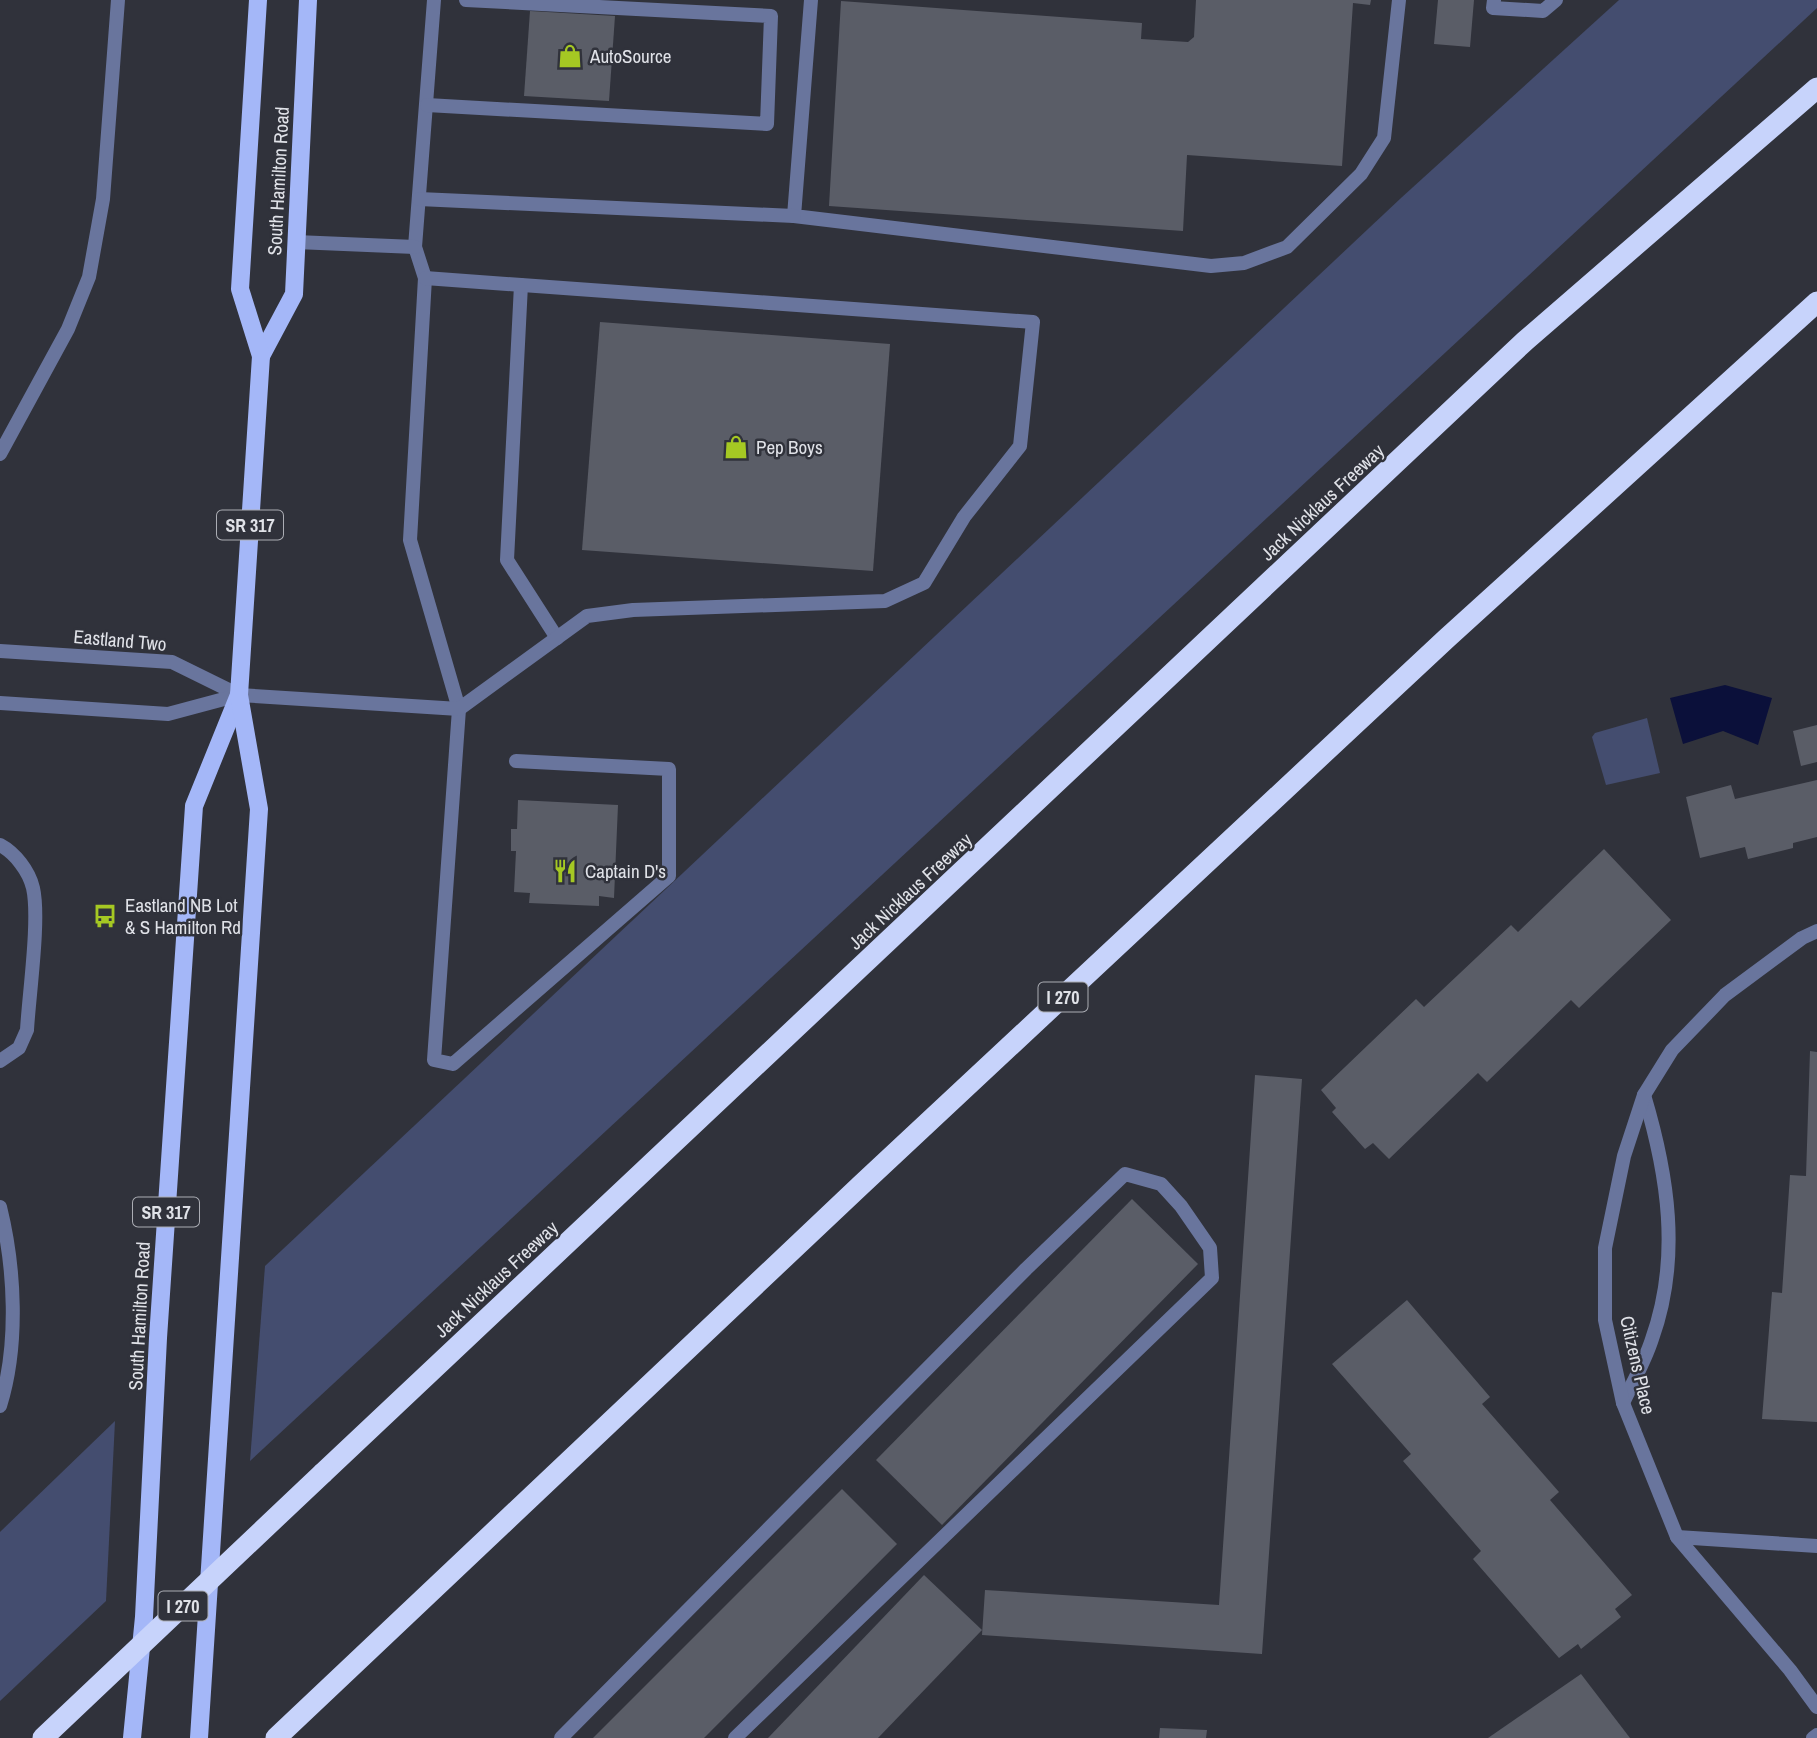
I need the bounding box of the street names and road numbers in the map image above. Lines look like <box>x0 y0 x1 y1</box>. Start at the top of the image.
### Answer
street label: South Hamilton Road <box>261 106 295 256</box>
street label: Jack Nicklaus Freeway <box>1255 438 1390 566</box>
road number: SR 317 <box>217 510 283 540</box>
street label: Eastland Two <box>72 623 168 657</box>
street label: Jack Nicklaus Freeway <box>843 827 978 955</box>
road number: I 270 <box>1038 982 1088 1012</box>
road number: SR 317 <box>133 1198 199 1226</box>
street label: Jack Nicklaus Freeway <box>429 1215 564 1343</box>
street label: South Hamilton Road <box>122 1241 156 1391</box>
street label: Citizens Place <box>1614 1313 1662 1417</box>
road number: I 270 <box>158 1591 208 1620</box>

